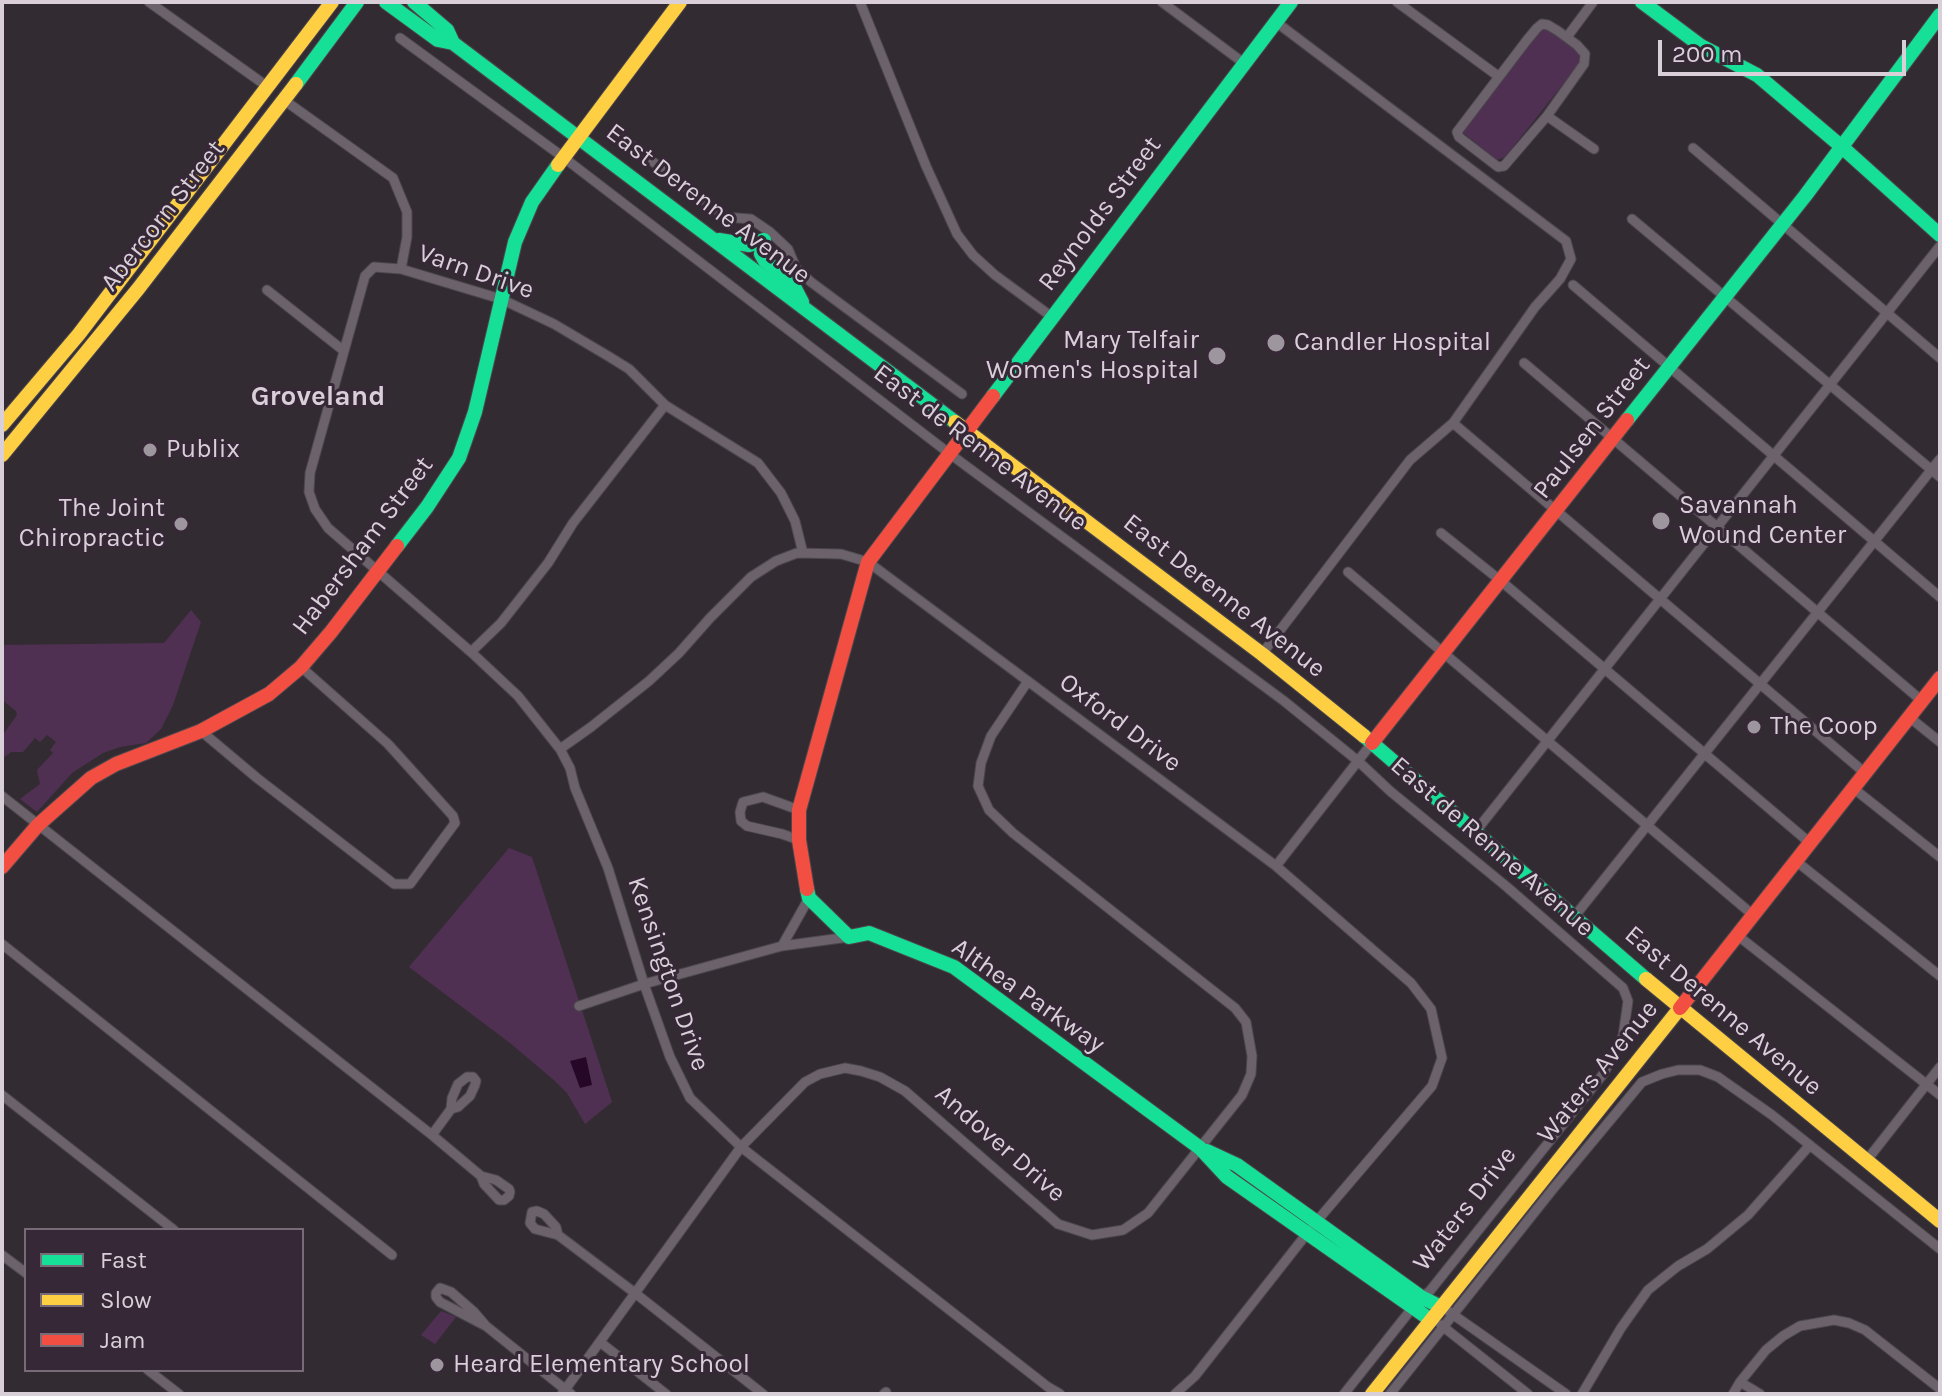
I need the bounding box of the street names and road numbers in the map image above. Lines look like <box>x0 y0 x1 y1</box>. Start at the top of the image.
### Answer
street label: East Derenne Avenue <box>599 117 817 291</box>
street label: Reynolds Street <box>1032 131 1168 297</box>
street label: Abercorn Street <box>94 134 232 298</box>
street label: Varn Drive <box>414 238 538 306</box>
street label: Paulsen Street <box>1527 351 1657 505</box>
street label: East de Renne Avenue <box>867 358 1093 538</box>
street label: Habersham Street <box>286 451 440 641</box>
street label: East Derenne Avenue <box>1117 507 1331 685</box>
street label: Oxford Drive <box>1053 667 1187 779</box>
street label: East de Renne Avenue <box>1384 750 1600 944</box>
street label: Kensington Drive <box>620 873 716 1075</box>
street label: East Derenne Avenue <box>1618 919 1828 1103</box>
street label: Althea Parkway <box>946 932 1110 1060</box>
street label: Waters Avenue <box>1531 994 1665 1150</box>
street label: Andover Drive <box>928 1079 1072 1209</box>
street label: Waters Drive <box>1407 1140 1523 1278</box>

